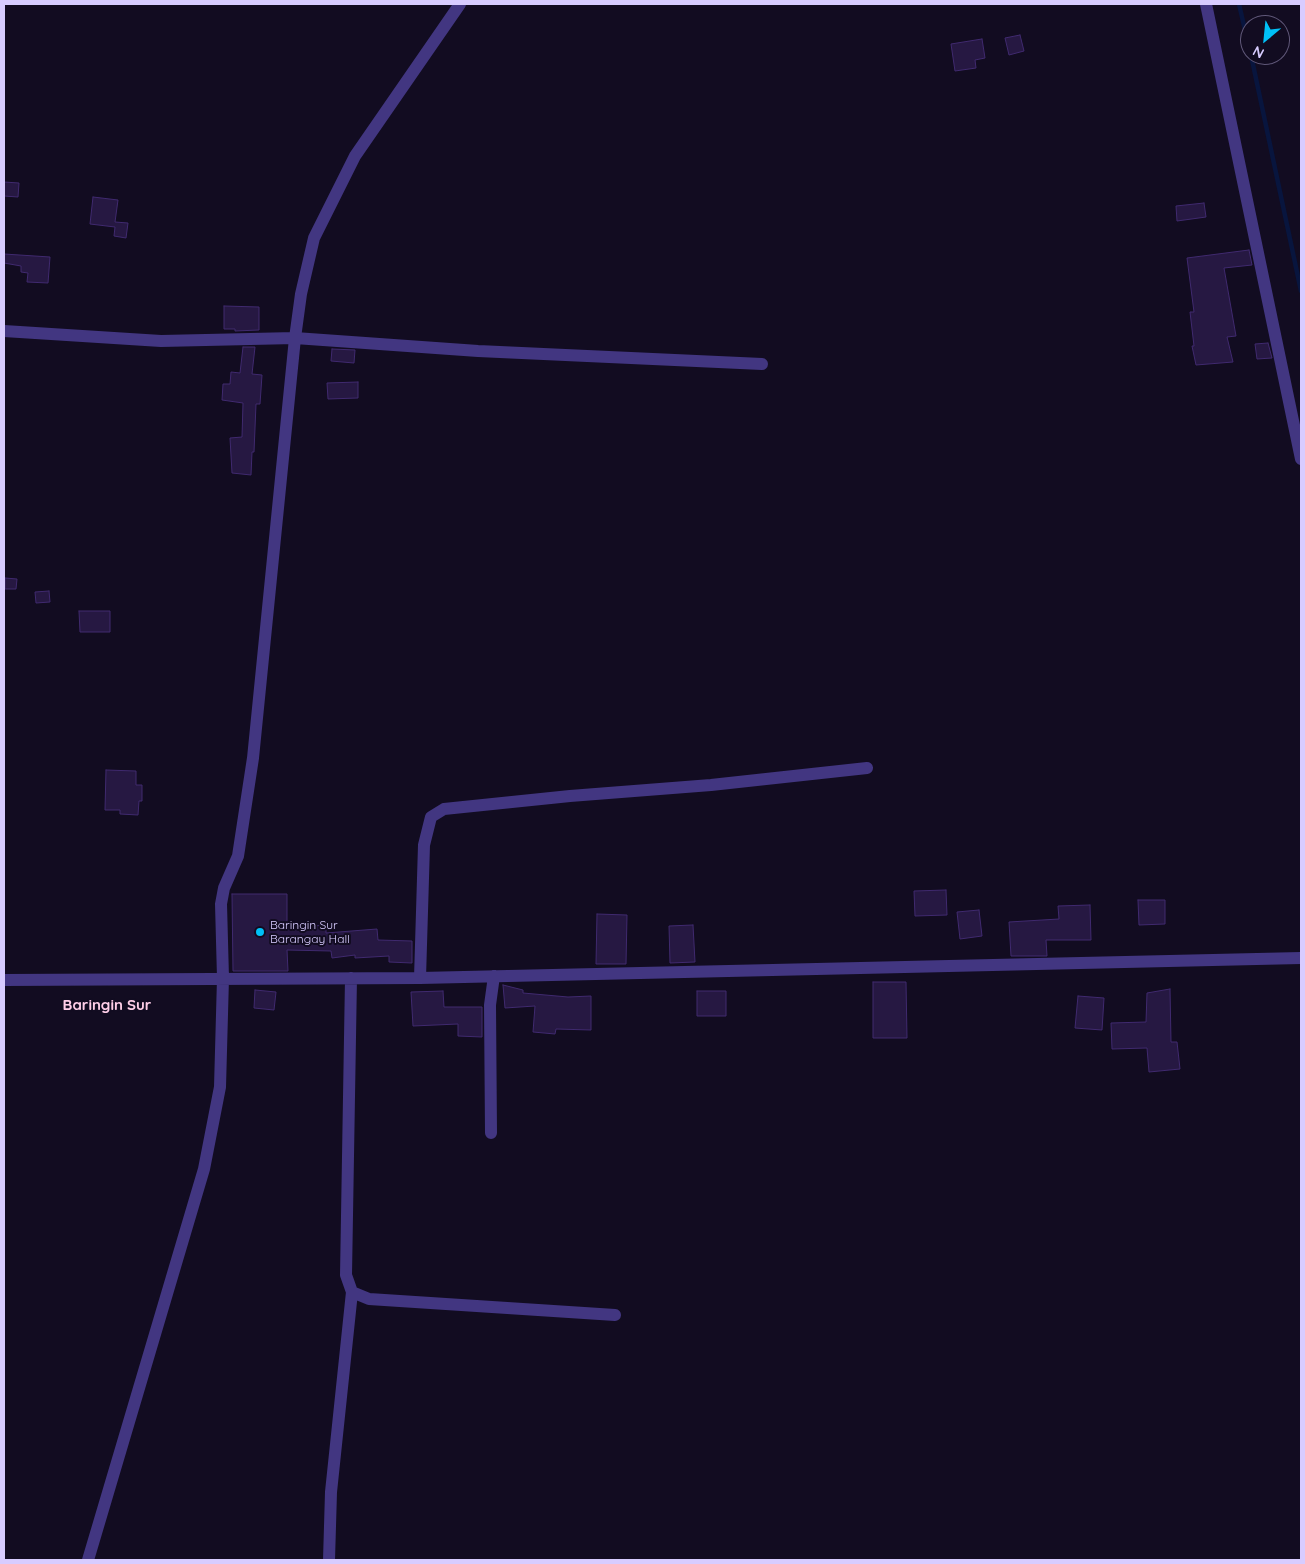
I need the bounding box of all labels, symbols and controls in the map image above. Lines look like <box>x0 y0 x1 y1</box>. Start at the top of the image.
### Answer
north arrow <box>1240 15 1290 65</box>
text: N <box>1250 42 1267 63</box>
place label: Baringin Sur Barangay Hall <box>270 918 350 946</box>
marker: Baringin Sur Barangay Hall <box>254 926 266 938</box>
district label: Baringin Sur <box>63 996 151 1014</box>

